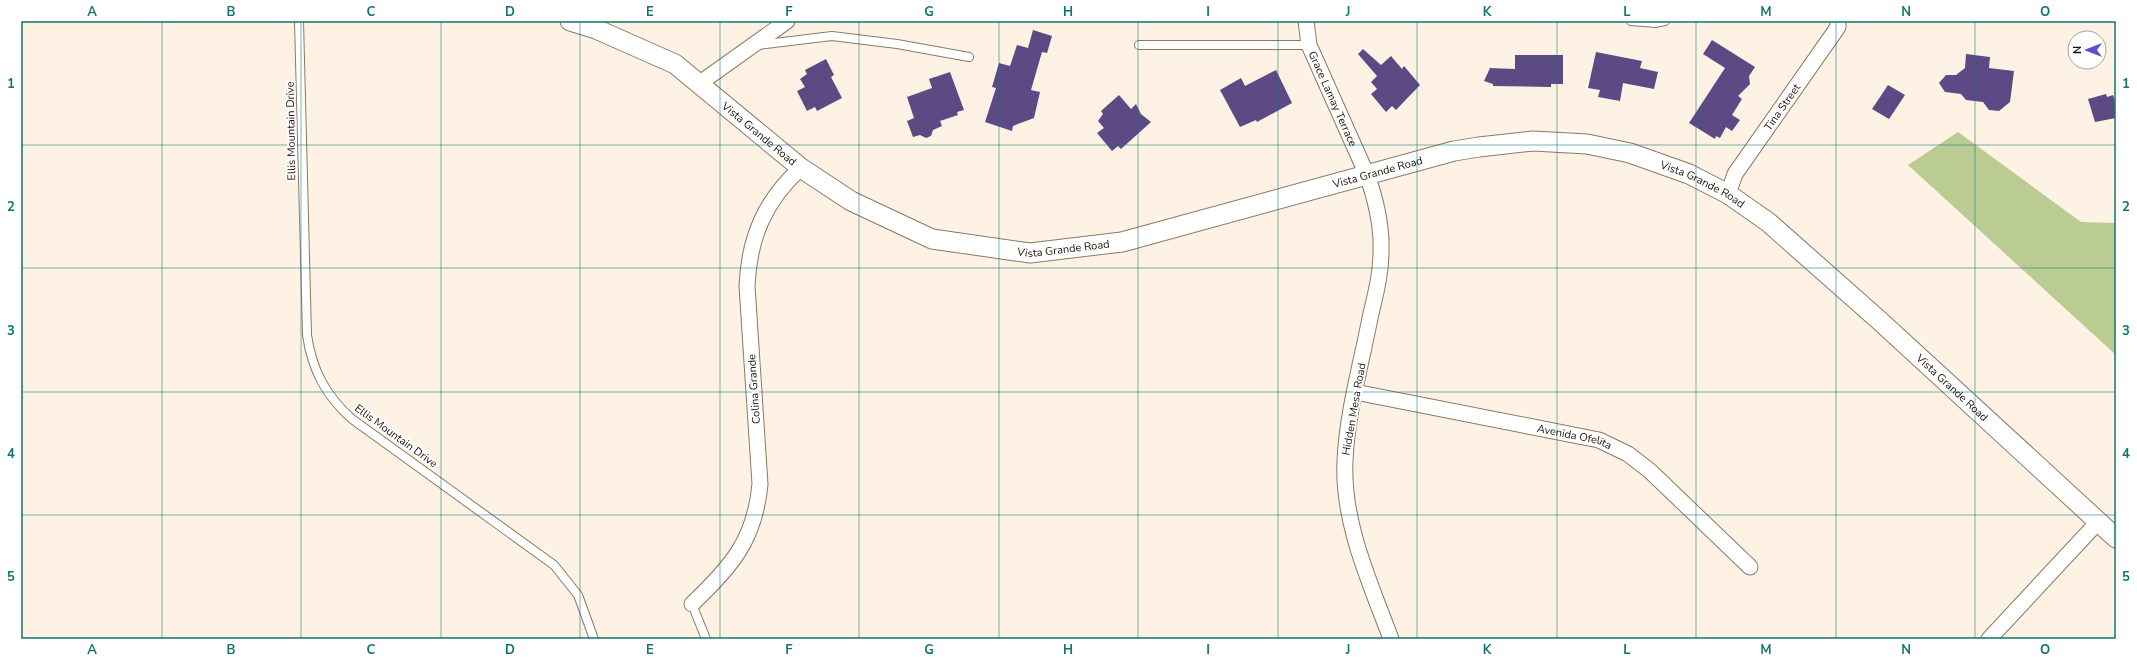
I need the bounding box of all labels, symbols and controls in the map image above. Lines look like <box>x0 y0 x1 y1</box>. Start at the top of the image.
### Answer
text: A <box>87 3 97 21</box>
text: B <box>227 3 236 21</box>
text: C <box>367 3 376 21</box>
text: D <box>505 3 515 21</box>
text: E <box>646 3 654 21</box>
text: F <box>785 3 793 21</box>
text: G <box>924 3 934 21</box>
text: H <box>1063 3 1073 21</box>
text: I <box>1206 3 1210 21</box>
text: J <box>1345 3 1350 21</box>
text: K <box>1483 3 1492 21</box>
text: L <box>1623 3 1631 21</box>
text: M <box>1760 3 1772 21</box>
text: N <box>1901 3 1911 21</box>
text: O <box>2040 3 2050 21</box>
north arrow <box>2067 30 2107 70</box>
text: N <box>2070 46 2085 54</box>
street label: Grace Lamay Terrace <box>1305 49 1361 149</box>
text: 1 <box>7 75 15 93</box>
text: 1 <box>2122 75 2130 93</box>
street label: Tina Street <box>1760 80 1804 133</box>
street label: Ellis Mountain Drive <box>283 81 299 181</box>
street label: Vista Grande Road <box>718 98 800 169</box>
street label: Vista Grande Road <box>1330 152 1424 192</box>
street label: Vista Grande Road <box>1657 157 1748 211</box>
text: 2 <box>7 198 15 216</box>
text: 2 <box>2122 198 2130 216</box>
street label: Vista Grande Road <box>1015 236 1110 261</box>
text: 3 <box>7 322 15 340</box>
text: 3 <box>2122 322 2130 340</box>
street label: Vista Grande Road <box>1912 350 1992 424</box>
street label: Colina Grande <box>744 353 764 424</box>
street label: Hidden Mesa Road <box>1338 362 1370 456</box>
street label: Ellis Mountain Drive <box>352 401 441 471</box>
street label: Avenida Ofelita <box>1536 421 1615 453</box>
text: 4 <box>7 445 15 463</box>
text: 4 <box>2122 445 2130 463</box>
text: 5 <box>7 568 15 586</box>
text: 5 <box>2122 568 2130 586</box>
text: A <box>87 641 97 659</box>
text: B <box>227 641 236 659</box>
text: C <box>367 641 376 659</box>
text: D <box>505 641 515 659</box>
text: E <box>646 641 654 659</box>
text: F <box>785 641 793 659</box>
text: G <box>924 641 934 659</box>
text: H <box>1063 641 1073 659</box>
text: I <box>1206 641 1210 659</box>
text: J <box>1345 641 1350 659</box>
text: K <box>1483 641 1492 659</box>
text: L <box>1623 641 1631 659</box>
text: M <box>1760 641 1772 659</box>
text: N <box>1901 641 1911 659</box>
text: O <box>2040 641 2050 659</box>

